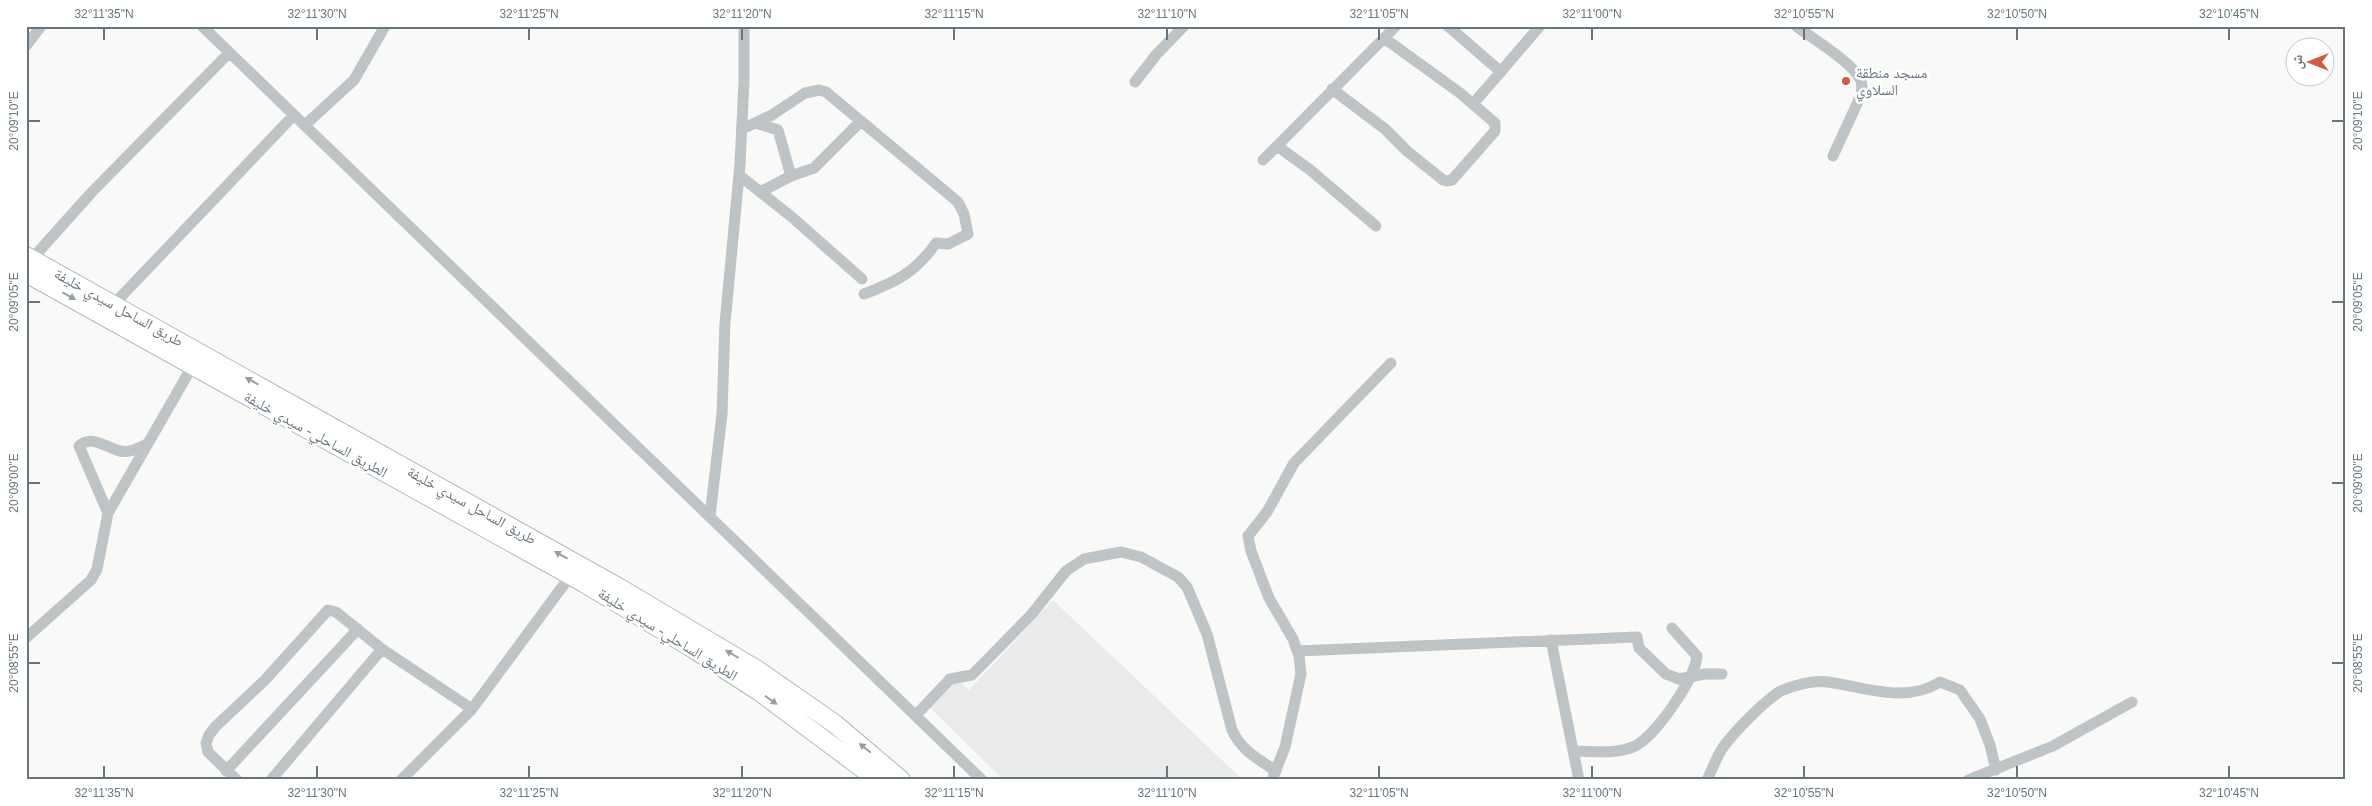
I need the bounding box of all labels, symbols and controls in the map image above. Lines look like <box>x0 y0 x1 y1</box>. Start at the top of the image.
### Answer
text: 32°11'35"N <box>74 7 134 21</box>
text: 32°11'30"N <box>287 7 347 21</box>
text: 32°11'25"N <box>499 7 559 21</box>
text: 32°11'20"N <box>712 7 772 21</box>
text: 32°11'15"N <box>924 7 984 21</box>
text: 32°11'10"N <box>1137 7 1197 21</box>
text: 32°11'05"N <box>1349 7 1409 21</box>
text: 32°11'00"N <box>1562 7 1622 21</box>
text: 32°10'55"N <box>1774 7 1834 21</box>
text: 32°10'50"N <box>1987 7 2047 21</box>
text: 32°10'45"N <box>2199 7 2259 21</box>
north arrow <box>2284 38 2334 88</box>
text: ش <box>2289 54 2306 69</box>
place label: مسجد منطقة السلاوي <box>1856 64 1927 101</box>
marker: مسجد منطقة السلاوي <box>1840 75 1852 87</box>
text: 20°09'10"E <box>7 91 21 151</box>
text: 20°09'10"E <box>2351 91 2365 151</box>
street label: طريق الساحل سيدي خليفة <box>50 264 187 353</box>
text: 20°09'05"E <box>7 272 21 332</box>
text: 20°09'05"E <box>2351 272 2365 332</box>
one-way arrow <box>62 292 76 301</box>
one-way arrow <box>245 377 258 386</box>
street label: الطريق الساحلي- سيدي خليفة <box>239 387 391 484</box>
text: 20°09'00"E <box>7 453 21 513</box>
text: 20°09'00"E <box>2351 453 2365 513</box>
street label: طريق الساحل سيدي خليفة <box>403 462 540 551</box>
one-way arrow <box>555 551 568 560</box>
street label: الطريق الساحلي- سيدي خليفة <box>593 584 741 687</box>
text: 20°08'55"E <box>7 633 21 693</box>
text: 20°08'55"E <box>2351 633 2365 693</box>
one-way arrow <box>726 650 739 659</box>
one-way arrow <box>764 695 778 705</box>
one-way arrow <box>859 742 872 753</box>
text: 32°11'35"N <box>74 786 134 800</box>
text: 32°11'30"N <box>287 786 347 800</box>
text: 32°11'25"N <box>499 786 559 800</box>
text: 32°11'20"N <box>712 786 772 800</box>
text: 32°11'15"N <box>924 786 984 800</box>
text: 32°11'10"N <box>1137 786 1197 800</box>
text: 32°11'05"N <box>1349 786 1409 800</box>
text: 32°11'00"N <box>1562 786 1622 800</box>
text: 32°10'55"N <box>1774 786 1834 800</box>
text: 32°10'50"N <box>1987 786 2047 800</box>
text: 32°10'45"N <box>2199 786 2259 800</box>

